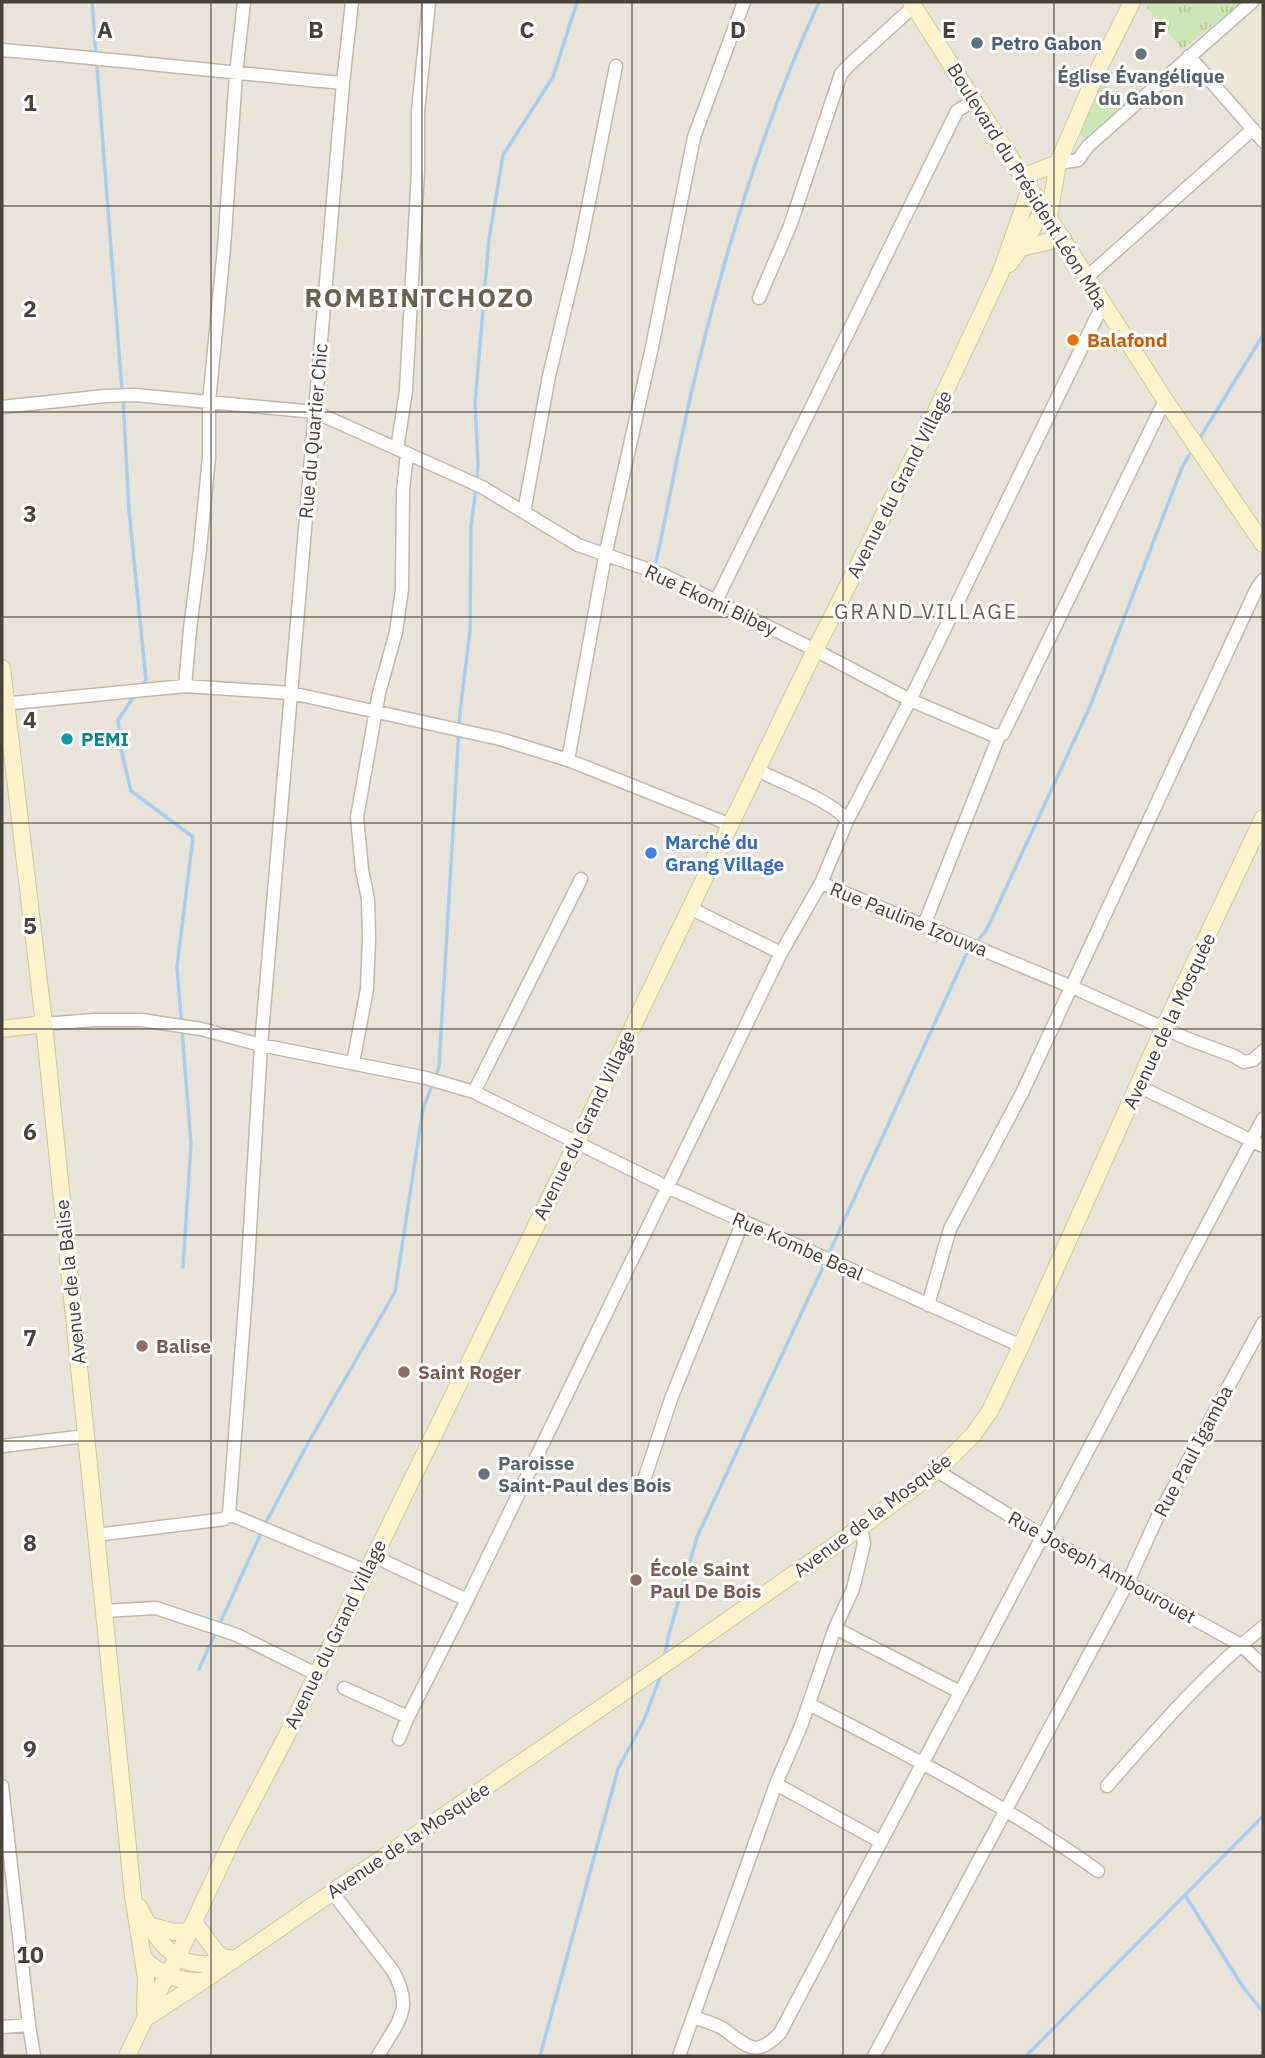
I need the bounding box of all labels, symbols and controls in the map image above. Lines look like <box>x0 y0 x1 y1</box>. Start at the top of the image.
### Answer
text: A <box>97 14 113 44</box>
text: B <box>308 14 324 44</box>
text: C <box>520 14 535 44</box>
text: D <box>730 14 746 44</box>
text: E <box>942 14 956 44</box>
text: F <box>1153 14 1167 44</box>
place label: Petro Gabon <box>991 31 1102 55</box>
marker: Petro Gabon <box>969 35 985 51</box>
marker: Église Évangélique du Gabon <box>1133 46 1149 62</box>
street label: Boulevard du Président Léon Mba <box>942 59 1114 313</box>
place label: Église Évangélique du Gabon <box>1057 64 1225 110</box>
text: 1 <box>23 87 37 117</box>
district label: ROMBINTCHOZO <box>305 280 535 314</box>
text: 2 <box>23 293 37 323</box>
place label: Balafond <box>1087 328 1167 352</box>
marker: Balafond <box>1065 332 1081 348</box>
street label: Rue du Quartier Chic <box>293 342 333 520</box>
street label: Avenue du Grand Village <box>841 386 957 582</box>
text: 3 <box>23 498 37 528</box>
street label: Rue Ekomi Bibey <box>641 559 781 641</box>
district label: GRAND VILLAGE <box>834 597 1018 625</box>
text: 4 <box>23 704 37 734</box>
place label: PEMI <box>81 727 129 751</box>
marker: PEMI <box>59 731 75 747</box>
place label: Marché du Grang Village <box>665 830 784 876</box>
marker: Marché du Grang Village <box>643 845 659 861</box>
street label: Rue Pauline Izouwa <box>827 876 991 962</box>
text: 5 <box>23 910 37 940</box>
street label: Avenue de la Mosquée <box>1118 929 1220 1113</box>
street label: Avenue du Grand Village <box>528 1026 640 1224</box>
text: 6 <box>23 1116 37 1146</box>
street label: Avenue de la Balise <box>49 1198 91 1366</box>
street label: Rue Kombe Beal <box>729 1206 867 1286</box>
text: 7 <box>23 1322 37 1352</box>
place label: Balise <box>156 1334 211 1358</box>
marker: Balise <box>134 1338 150 1354</box>
place label: Saint Roger <box>418 1360 521 1384</box>
marker: Saint Roger <box>396 1364 412 1380</box>
street label: Rue Paul Igamba <box>1148 1381 1238 1521</box>
street label: Avenue de la Mosquée <box>788 1448 956 1582</box>
place label: Paroisse Saint-Paul des Bois <box>498 1451 671 1497</box>
marker: Paroisse Saint-Paul des Bois <box>476 1466 492 1482</box>
street label: Rue Joseph Ambourouet <box>1004 1505 1200 1629</box>
text: 8 <box>23 1527 37 1557</box>
street label: Avenue du Grand Village <box>279 1535 391 1733</box>
place label: École Saint Paul De Bois <box>650 1557 761 1603</box>
marker: École Saint Paul De Bois <box>628 1572 644 1588</box>
text: 9 <box>23 1733 37 1763</box>
street label: Avenue de la Mosquée <box>322 1776 494 1904</box>
text: 10 <box>16 1939 44 1969</box>

